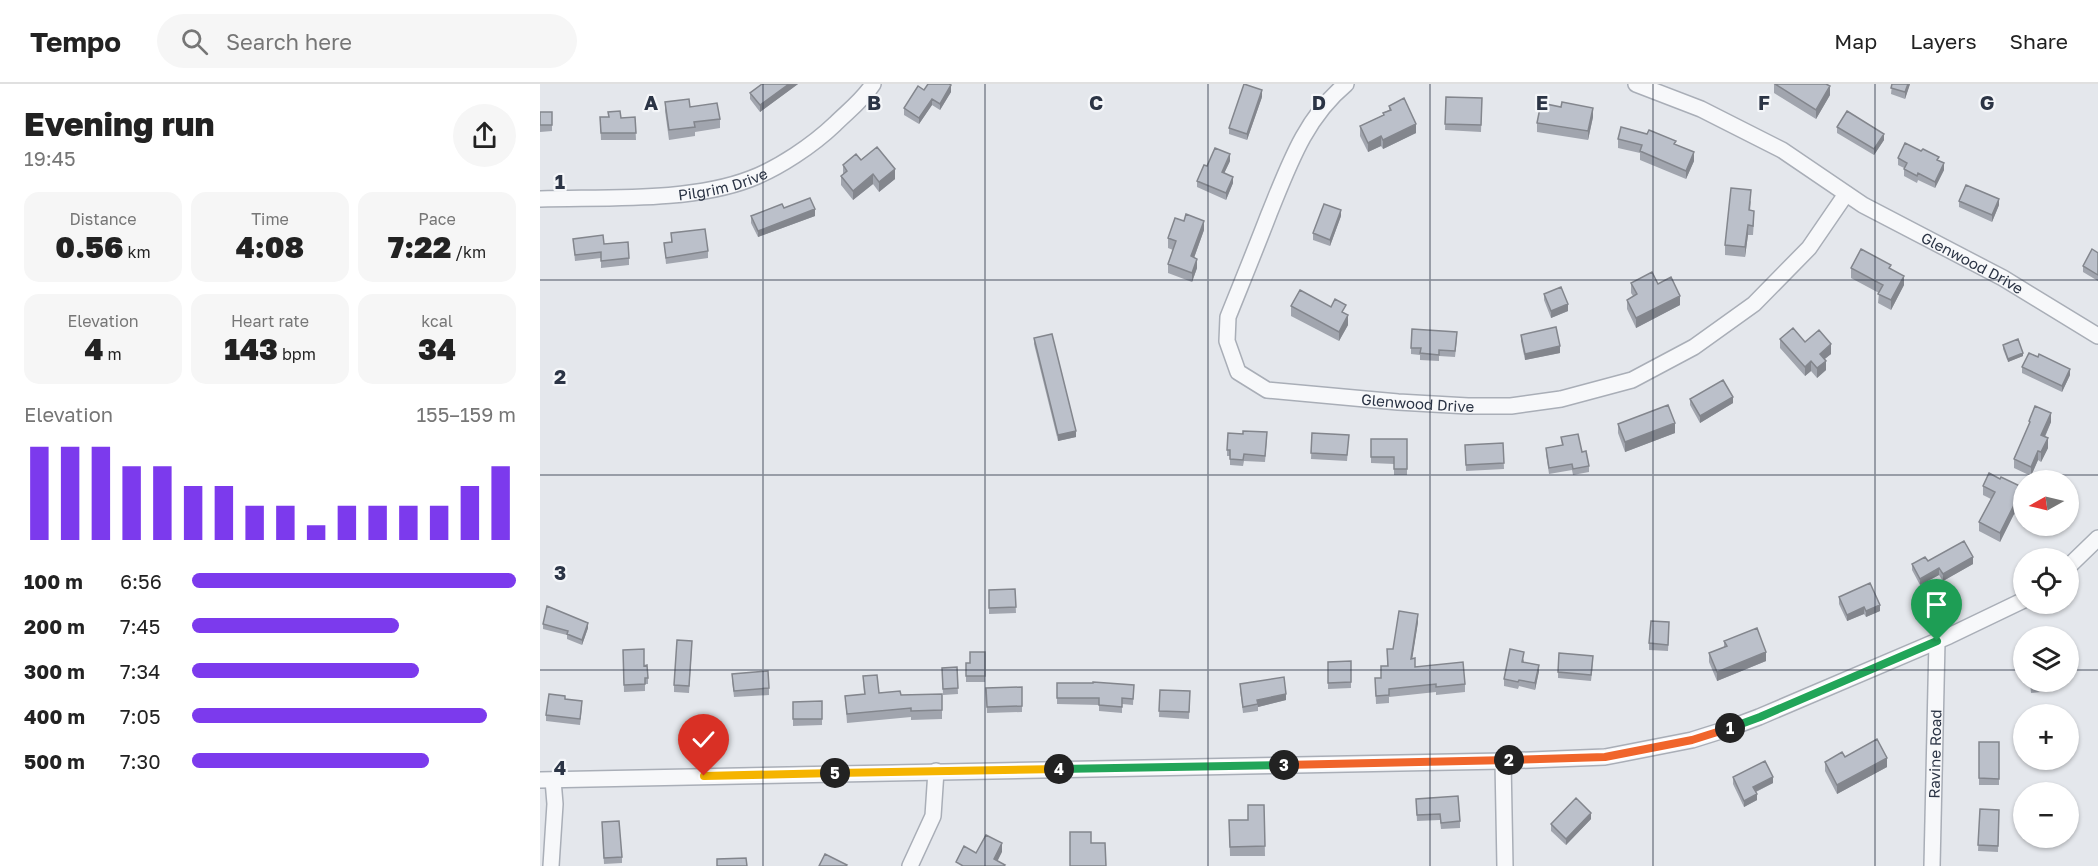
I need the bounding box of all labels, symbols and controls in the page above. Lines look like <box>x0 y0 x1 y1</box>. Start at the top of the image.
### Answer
search box <box>157 14 577 68</box>
text: Tempo <box>30 25 121 58</box>
icon: search <box>178 25 211 58</box>
text: Search here <box>226 28 352 55</box>
text: Map <box>1834 28 1877 54</box>
text: Layers <box>1910 28 1977 54</box>
text: Share <box>2010 28 2068 54</box>
text: A <box>644 90 658 114</box>
text: B <box>867 90 881 114</box>
text: C <box>1089 90 1103 114</box>
text: D <box>1312 90 1326 114</box>
text: E <box>1536 90 1548 114</box>
text: F <box>1758 90 1770 114</box>
text: G <box>1980 90 1994 114</box>
text: Evening run <box>24 104 215 143</box>
button: share <box>453 104 516 167</box>
text: 19:45 <box>24 146 76 170</box>
street label: Pilgrim Drive <box>677 164 771 204</box>
text: 1 <box>555 169 565 193</box>
text: Distance <box>69 209 137 229</box>
text: Time <box>251 209 289 229</box>
text: Pace <box>418 209 456 229</box>
street label: Glenwood Drive <box>1918 228 2027 298</box>
text: 0.56 <box>55 229 123 265</box>
text: 4:08 <box>236 229 304 265</box>
text: 7:22 <box>388 229 451 265</box>
text: km <box>123 242 151 262</box>
text: /km <box>451 242 486 262</box>
text: Elevation <box>67 311 139 331</box>
text: Heart rate <box>231 311 309 331</box>
text: kcal <box>421 311 453 331</box>
text: 4 <box>84 331 103 367</box>
text: 143 <box>224 331 278 367</box>
text: 34 <box>418 331 456 367</box>
text: m <box>103 344 122 364</box>
text: bpm <box>278 344 316 364</box>
text: 2 <box>554 364 566 388</box>
street label: Glenwood Drive <box>1360 390 1475 415</box>
text: Elevation <box>24 402 113 426</box>
text: 155–159 m <box>416 402 516 426</box>
north arrow <box>2013 470 2079 536</box>
map controls <box>2013 470 2079 848</box>
button: locate <box>2013 548 2079 614</box>
text: 3 <box>554 560 566 584</box>
text: 100 m <box>24 569 83 593</box>
text: 6:56 <box>120 569 162 593</box>
pin <box>1911 579 1962 641</box>
icon: arrive <box>1920 588 1953 621</box>
text: 200 m <box>24 614 85 638</box>
text: 7:45 <box>120 614 160 638</box>
button: layers <box>2013 626 2079 692</box>
text: 300 m <box>24 659 85 683</box>
text: 7:34 <box>120 659 161 683</box>
text: 400 m <box>24 704 85 728</box>
text: 7:05 <box>120 704 161 728</box>
button: + <box>2013 704 2079 770</box>
street label: Ravine Road <box>1924 709 1944 799</box>
pin: 1 <box>1715 713 1745 743</box>
pin <box>678 714 729 776</box>
text: 1 <box>1726 718 1734 738</box>
icon: check <box>687 723 720 756</box>
pin: 2 <box>1494 745 1524 775</box>
text: 500 m <box>24 749 85 773</box>
text: 7:30 <box>120 749 161 773</box>
pin: 3 <box>1269 750 1299 780</box>
text: 2 <box>1504 750 1514 770</box>
pin: 4 <box>1044 754 1074 784</box>
text: 4 <box>554 755 566 779</box>
text: 3 <box>1279 755 1289 775</box>
pin: 5 <box>820 758 850 788</box>
text: 4 <box>1054 759 1064 779</box>
text: 5 <box>830 763 840 783</box>
button: − <box>2013 782 2079 848</box>

